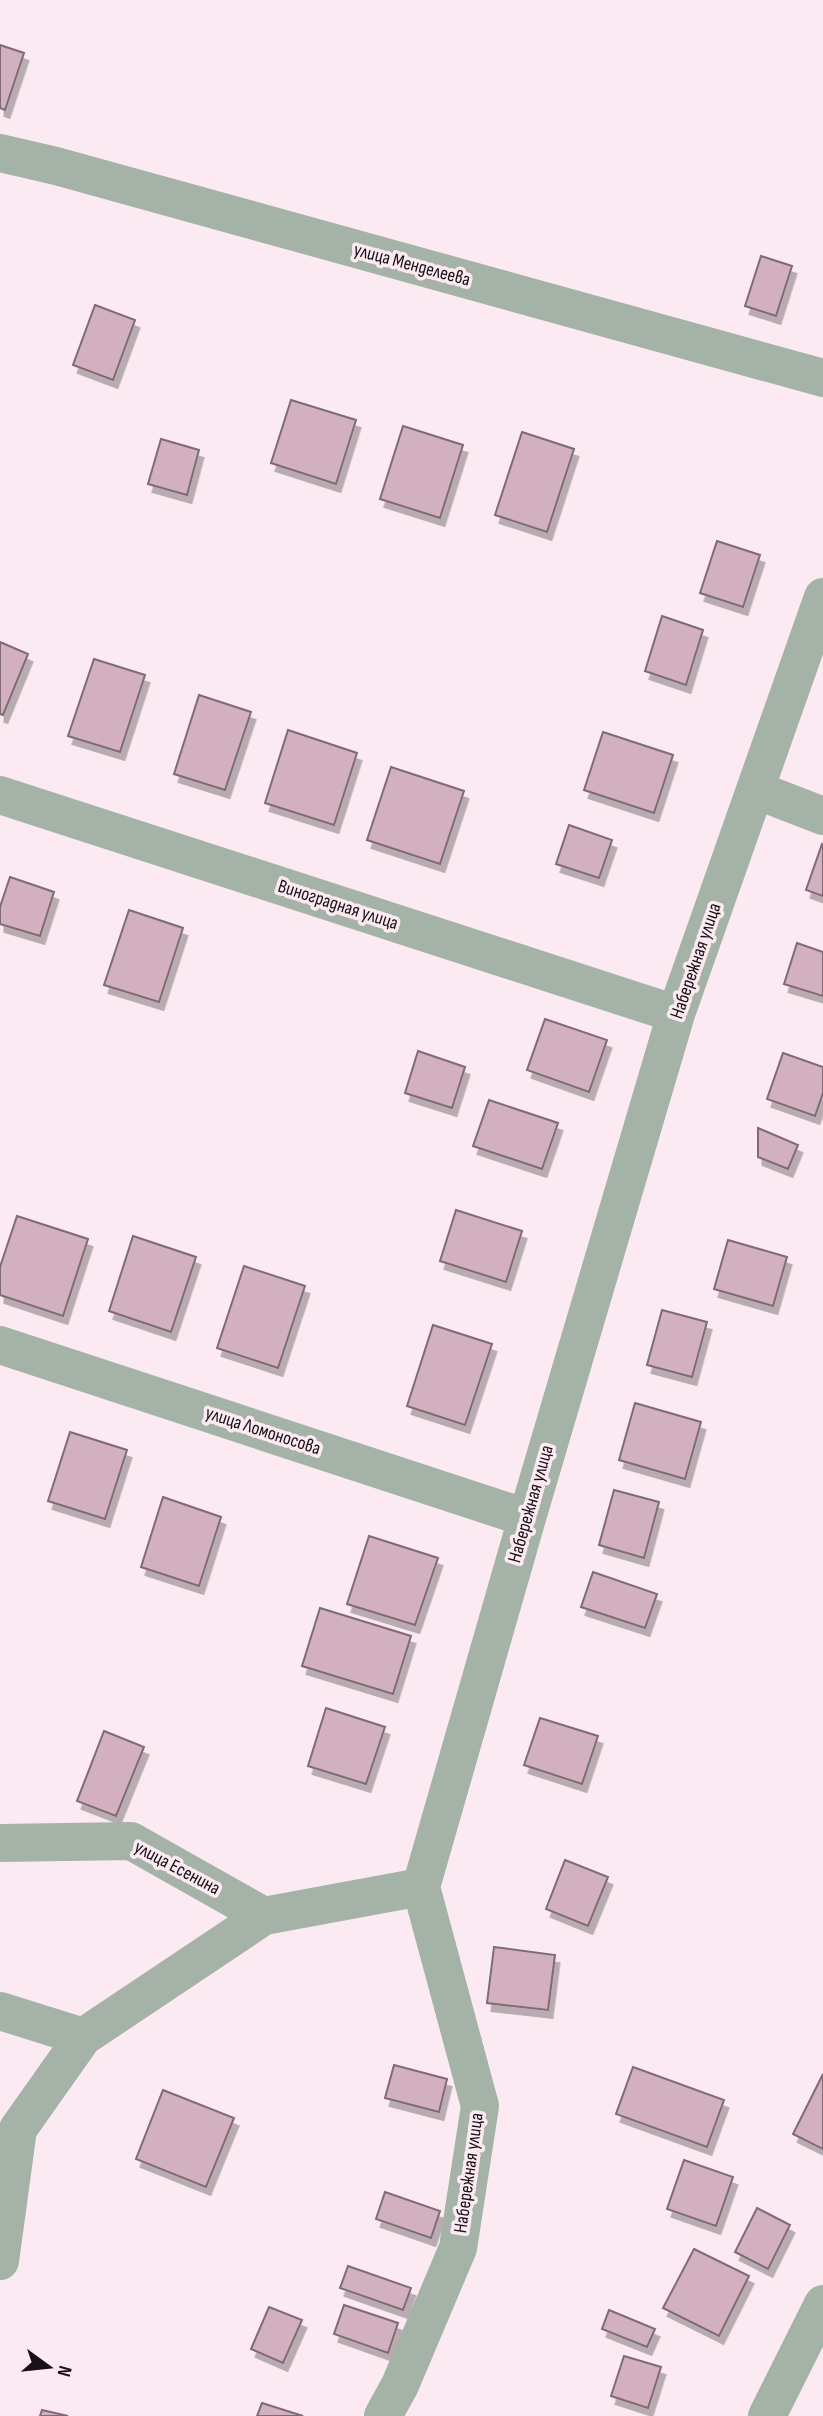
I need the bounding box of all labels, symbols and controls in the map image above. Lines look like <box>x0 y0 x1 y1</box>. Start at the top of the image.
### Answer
street label: улица Менделеева <box>351 238 473 292</box>
street label: Виноградная улица <box>275 875 401 935</box>
street label: Набережная улица <box>665 900 727 1022</box>
street label: улица Ломоносова <box>202 1402 324 1460</box>
street label: Набережная улица <box>503 1443 559 1565</box>
street label: улица Есенина <box>130 1836 224 1900</box>
street label: Набережная улица <box>449 2111 489 2235</box>
north arrow <box>14 2332 84 2402</box>
text: N <box>52 2363 76 2379</box>

